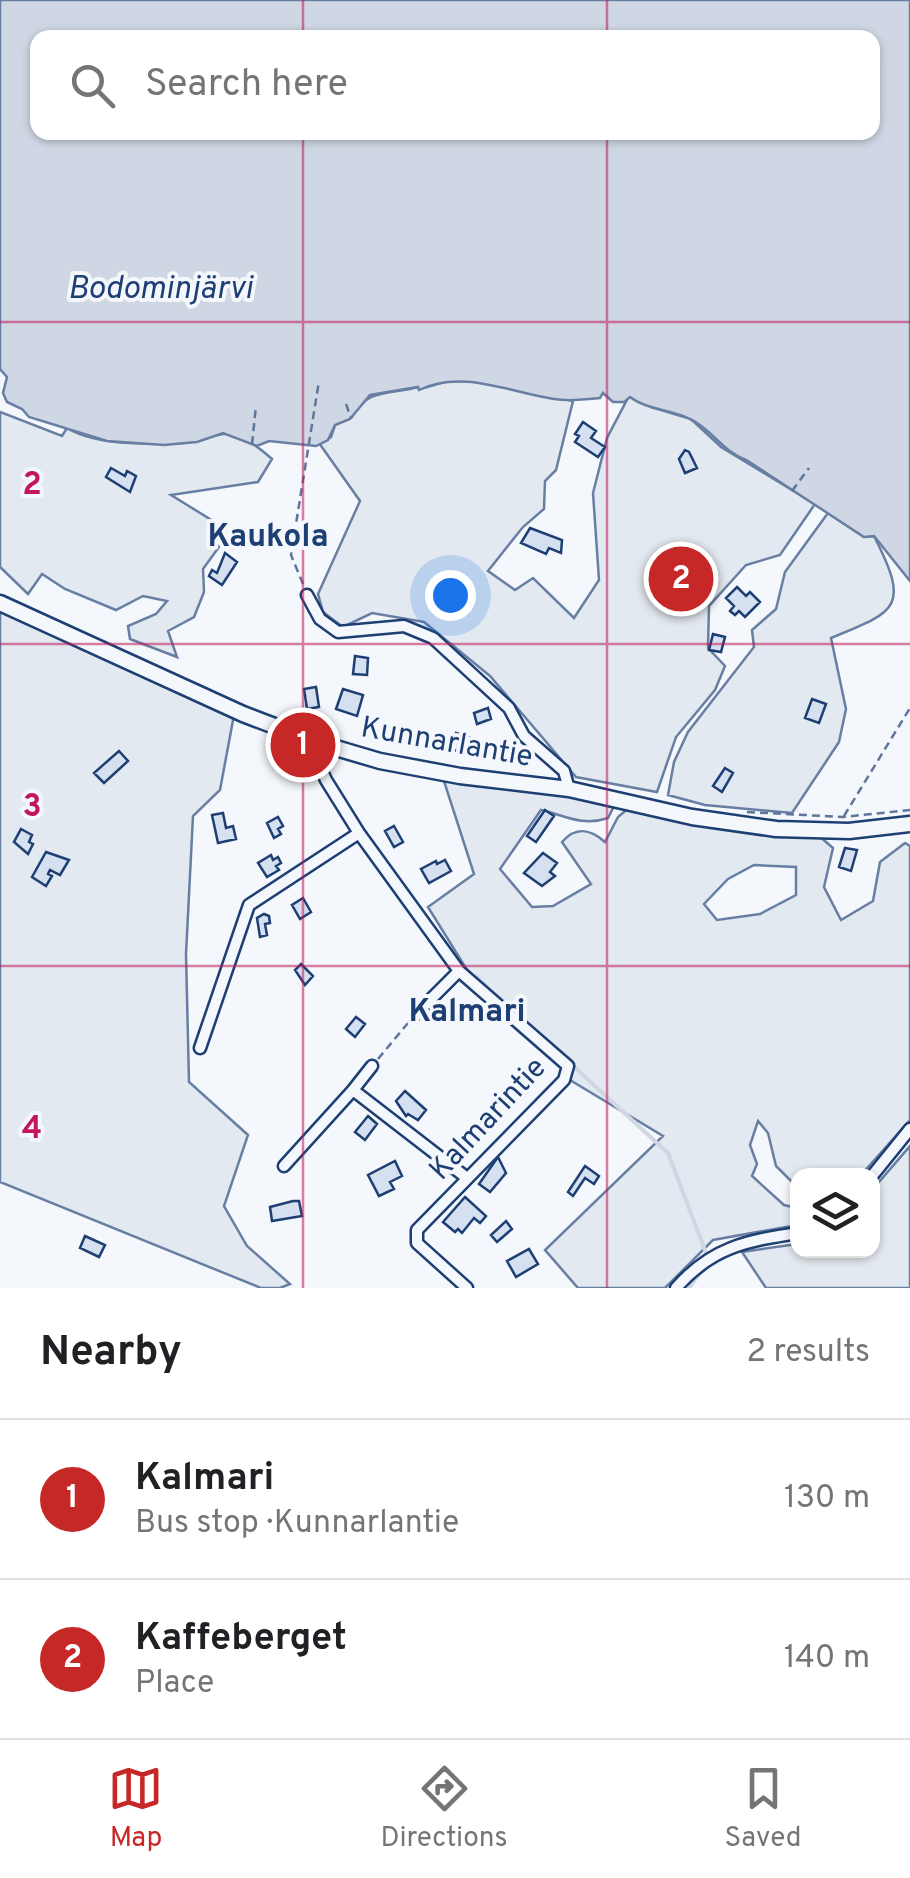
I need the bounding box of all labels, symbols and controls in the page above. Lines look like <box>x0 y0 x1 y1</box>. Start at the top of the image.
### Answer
search box <box>30 30 880 140</box>
icon: search <box>65 58 120 113</box>
text: Search here <box>145 61 348 110</box>
water label: Bodominjärvi <box>68 270 254 310</box>
text: 2 <box>22 466 42 506</box>
district label: Kaukola <box>208 518 328 558</box>
pin: 2 <box>648 542 714 616</box>
your location <box>425 570 476 621</box>
pin: 1 <box>270 708 336 782</box>
street label: Kunnarlantie <box>358 710 535 777</box>
text: 3 <box>22 788 42 828</box>
district label: Kalmari <box>408 993 526 1033</box>
street label: Kalmarintie <box>423 1050 555 1189</box>
text: 4 <box>22 1110 42 1150</box>
map controls <box>790 1168 880 1258</box>
button: layers <box>790 1168 880 1258</box>
text: Nearby <box>40 1327 182 1380</box>
text: 2 results <box>746 1333 870 1373</box>
text: Kalmari <box>135 1455 274 1504</box>
text: 1 <box>66 1479 79 1519</box>
text: 130 m <box>784 1479 870 1519</box>
text: Bus stop · Kunnarlantie <box>135 1504 459 1544</box>
text: Kaffeberget <box>135 1615 347 1664</box>
text: 2 <box>63 1639 82 1679</box>
text: 140 m <box>784 1639 870 1679</box>
text: Place <box>135 1664 214 1704</box>
tab: Map <box>108 1761 163 1857</box>
tab: Directions <box>380 1761 508 1857</box>
tab: Saved <box>725 1761 802 1857</box>

